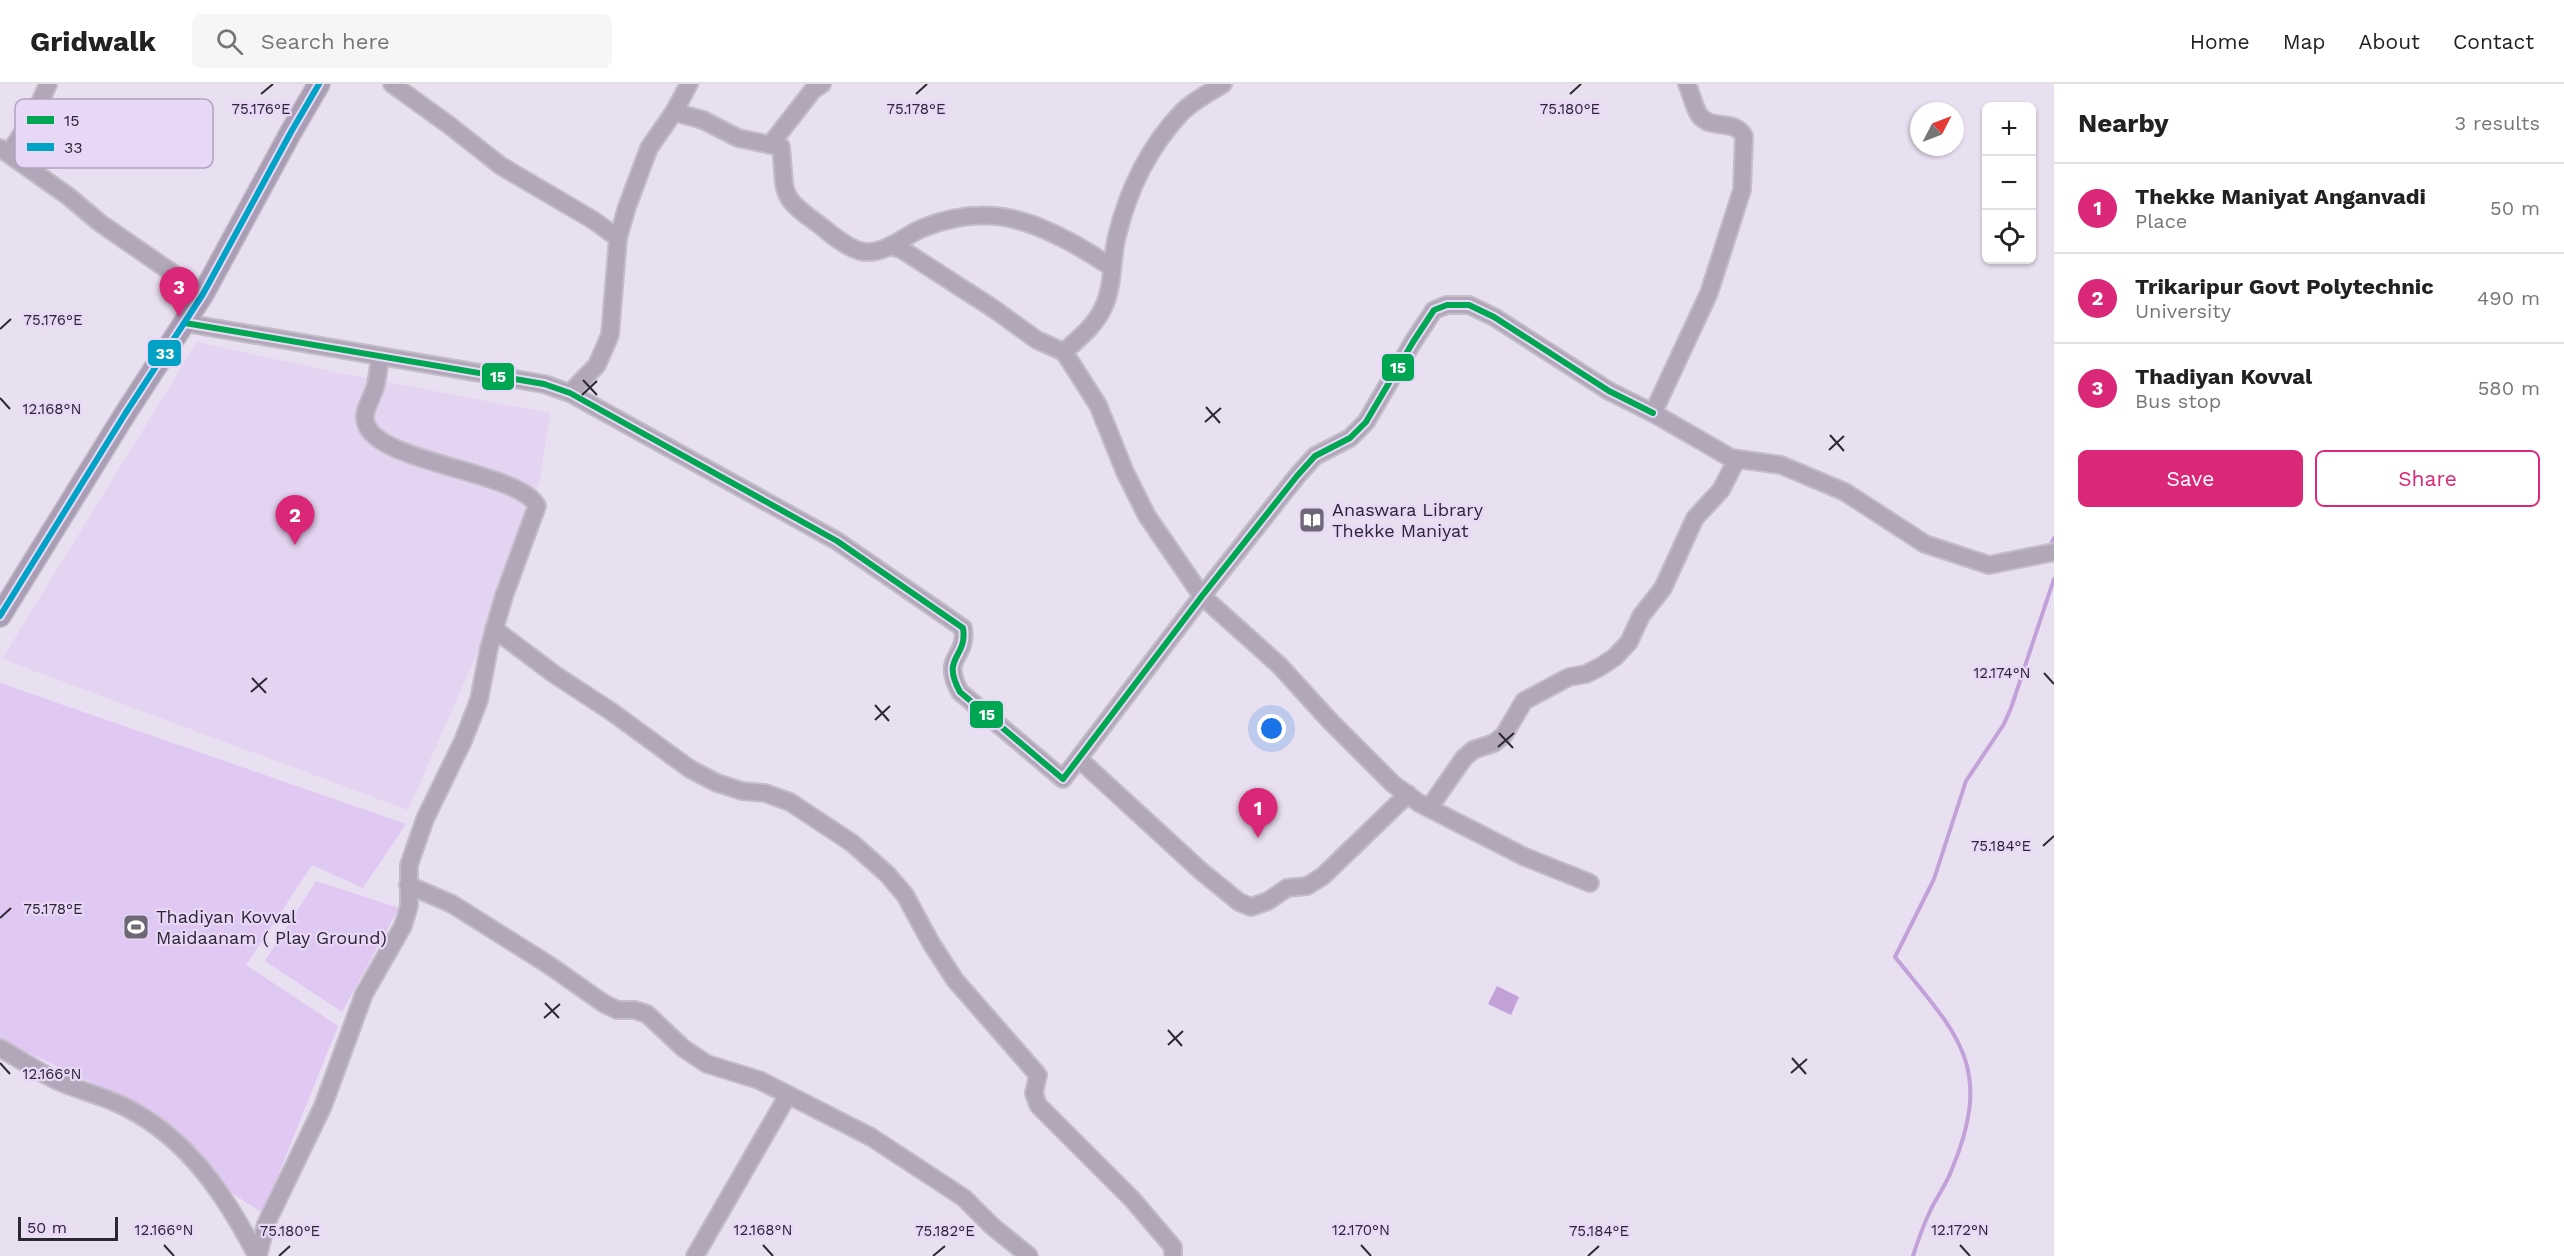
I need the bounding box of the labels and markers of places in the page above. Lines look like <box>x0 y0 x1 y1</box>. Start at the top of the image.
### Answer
pin: 3 <box>160 268 198 317</box>
pin: 2 <box>276 496 314 545</box>
place label: Anaswara Library Thekke Maniyat <box>1332 499 1484 541</box>
library icon: Anaswara Library Thekke Maniyat <box>1297 505 1327 535</box>
pin: 1 <box>1238 788 1278 838</box>
place label: Thadiyan Kovval Maidaanam ( Play Ground) <box>156 906 387 948</box>
sports icon: Thadiyan Kovval Maidaanam ( Play Ground) <box>121 912 151 942</box>

